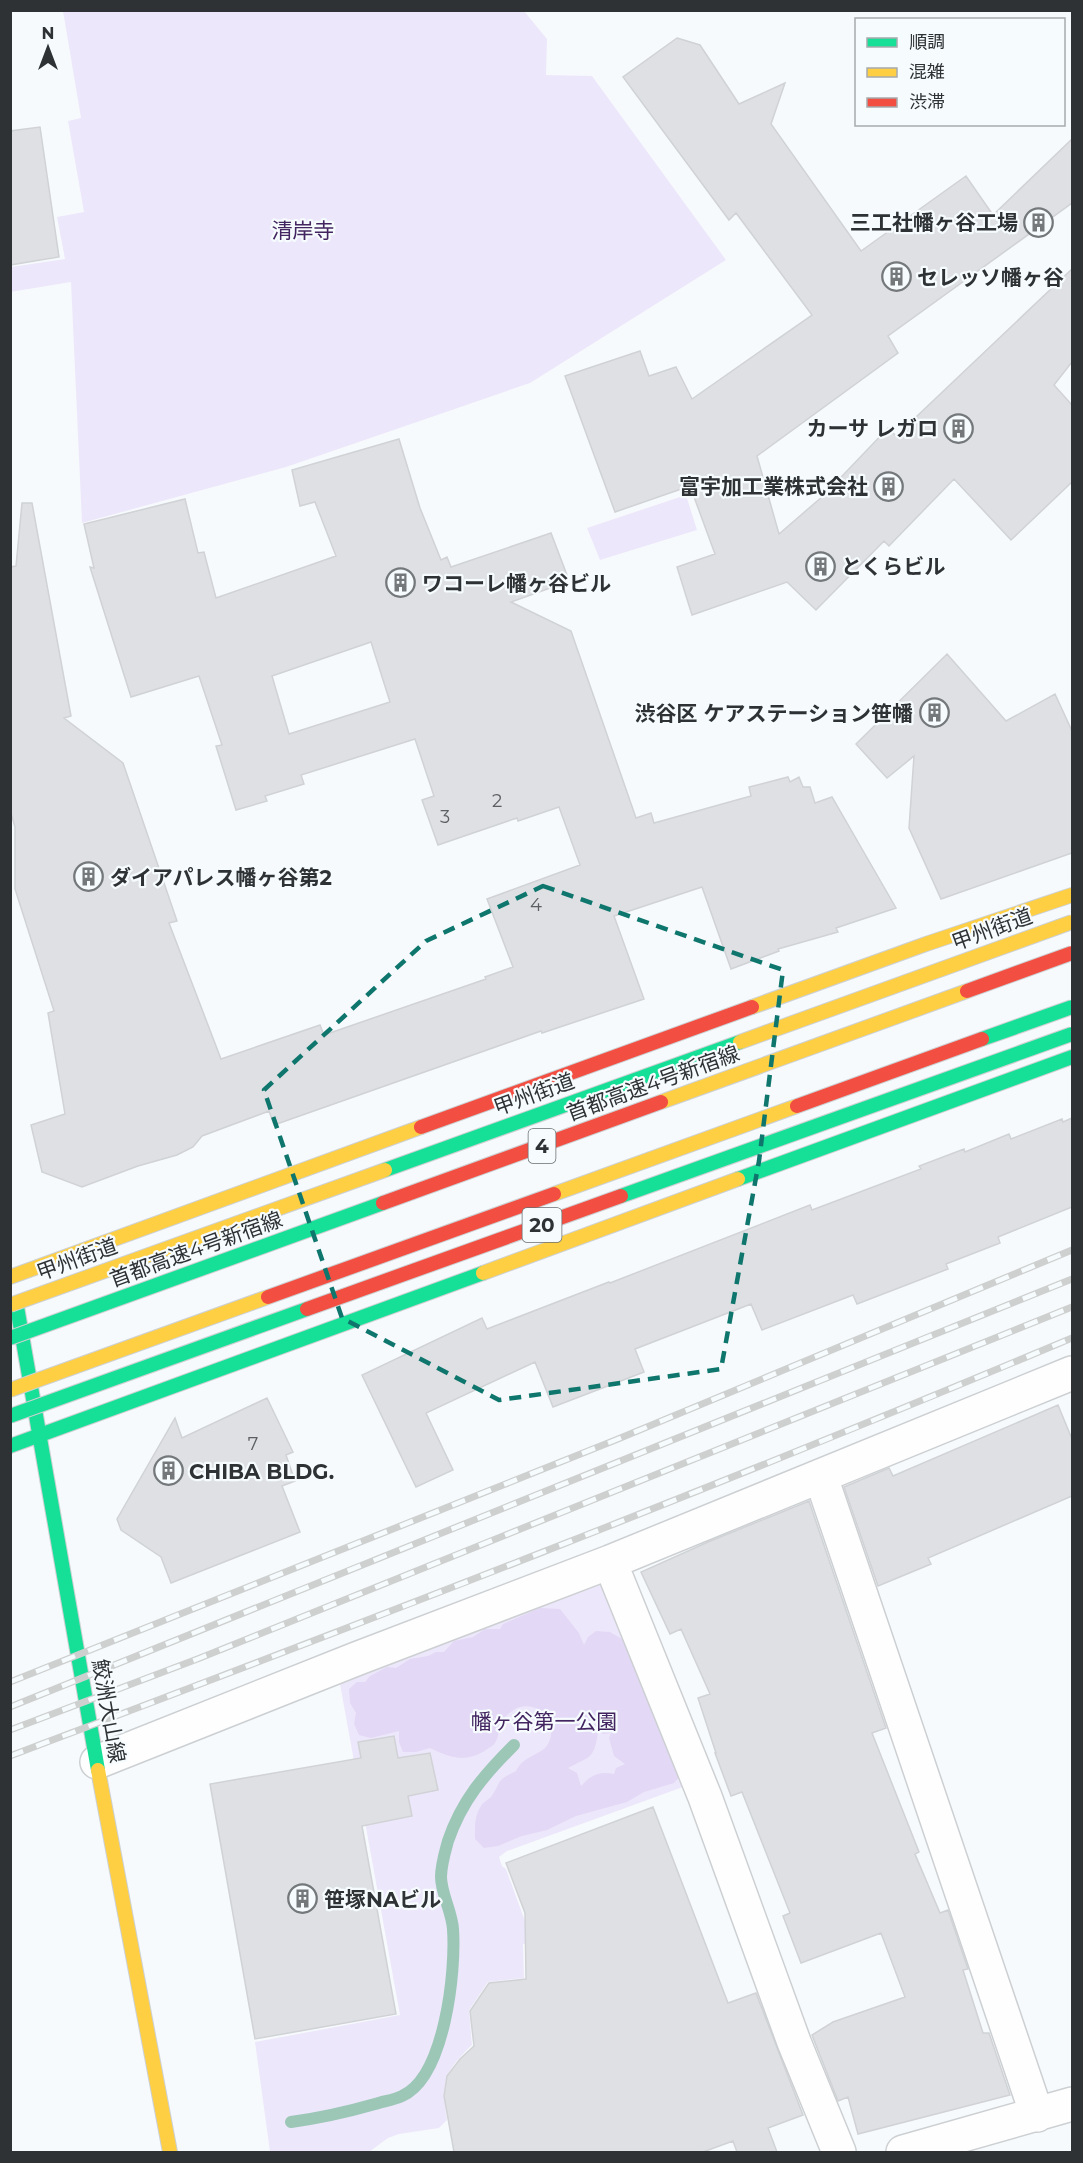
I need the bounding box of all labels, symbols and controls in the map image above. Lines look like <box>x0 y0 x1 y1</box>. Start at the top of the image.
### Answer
north arrow <box>18 18 78 78</box>
legend <box>855 18 1065 126</box>
text: N <box>42 24 54 43</box>
text: 順調 <box>909 31 945 53</box>
text: 混雑 <box>909 61 945 83</box>
text: 渋滞 <box>909 91 945 113</box>
building icon: 三工社幡ヶ谷工場 <box>1023 206 1055 238</box>
place label: 三工社幡ヶ谷工場 <box>850 210 1018 235</box>
park label: 清岸寺 <box>272 218 335 243</box>
building icon: セレッソ幡ヶ谷 <box>880 261 912 293</box>
place label: セレッソ幡ヶ谷 <box>917 265 1064 290</box>
building icon: カーサ レガロ <box>943 412 975 444</box>
place label: カーサ レガロ <box>806 416 938 441</box>
building icon: 富宇加工業株式会社 <box>873 470 905 502</box>
place label: 富宇加工業株式会社 <box>679 474 868 499</box>
building icon: とくらビル <box>804 550 836 582</box>
place label: とくらビル <box>841 554 945 579</box>
building icon: ワコーレ幡ヶ谷ビル <box>385 567 417 599</box>
place label: ワコーレ幡ヶ谷ビル <box>422 571 611 596</box>
building icon: 渋谷区 ケアステーション笹幡 <box>918 697 950 729</box>
place label: 渋谷区 ケアステーション笹幡 <box>634 701 913 726</box>
house number: 2 <box>492 790 502 812</box>
house number: 3 <box>440 806 450 828</box>
building icon: ダイアパレス幡ヶ谷第2 <box>73 861 105 893</box>
place label: ダイアパレス幡ヶ谷第2 <box>110 865 332 890</box>
house number: 4 <box>530 894 542 916</box>
street label: 甲州街道 <box>948 903 1036 955</box>
street label: 首都高速4号新宿線 <box>563 1040 743 1126</box>
street label: 甲州街道 <box>490 1068 578 1120</box>
road number: 4 <box>528 1129 556 1163</box>
street label: 首都高速4号新宿線 <box>106 1206 286 1292</box>
road number: 20 <box>522 1208 562 1242</box>
street label: 甲州街道 <box>33 1233 121 1285</box>
house number: 7 <box>248 1433 258 1455</box>
building icon: CHIBA BLDG. <box>152 1455 184 1487</box>
place label: CHIBA BLDG. <box>189 1459 334 1484</box>
street label: 鮫洲大山線 <box>88 1657 130 1765</box>
park label: 幡ヶ谷第一公園 <box>471 1709 618 1734</box>
building icon: 笹塚NAビル <box>287 1883 319 1915</box>
place label: 笹塚NAビル <box>324 1887 441 1912</box>

